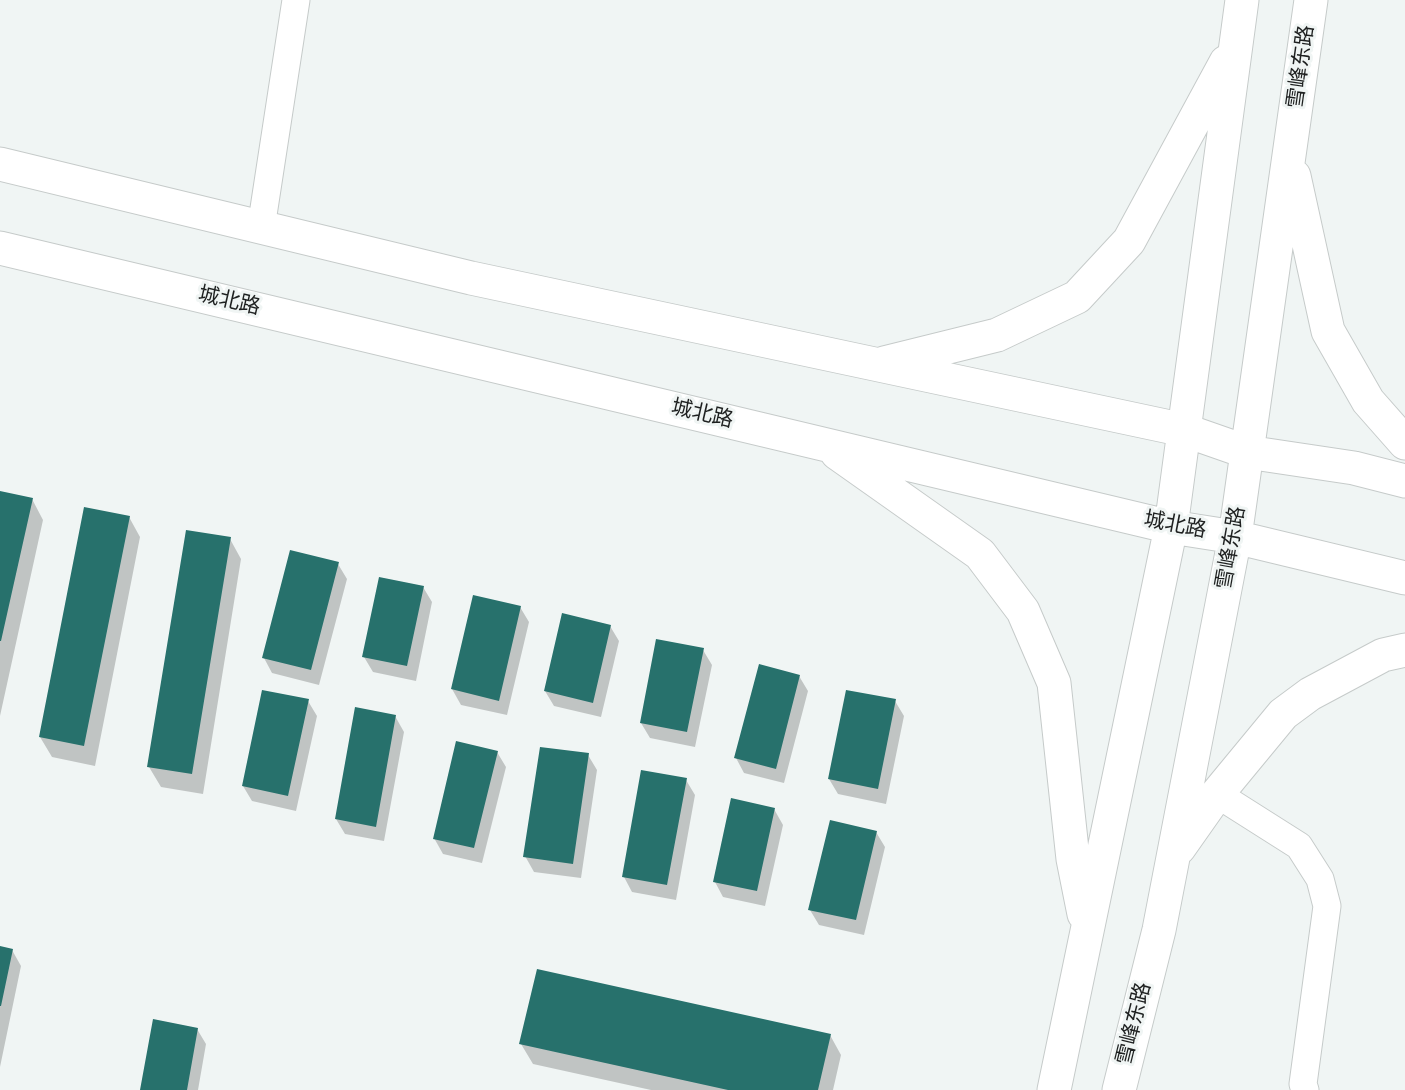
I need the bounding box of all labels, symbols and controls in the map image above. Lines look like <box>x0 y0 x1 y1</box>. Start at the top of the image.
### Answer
street label: 雪峰东路 <box>1284 24 1320 110</box>
street label: 城北路 <box>195 283 263 321</box>
street label: 城北路 <box>668 396 736 434</box>
street label: 雪峰东路 <box>1212 504 1252 592</box>
street label: 城北路 <box>1142 508 1208 544</box>
street label: 雪峰东路 <box>1113 980 1157 1068</box>

